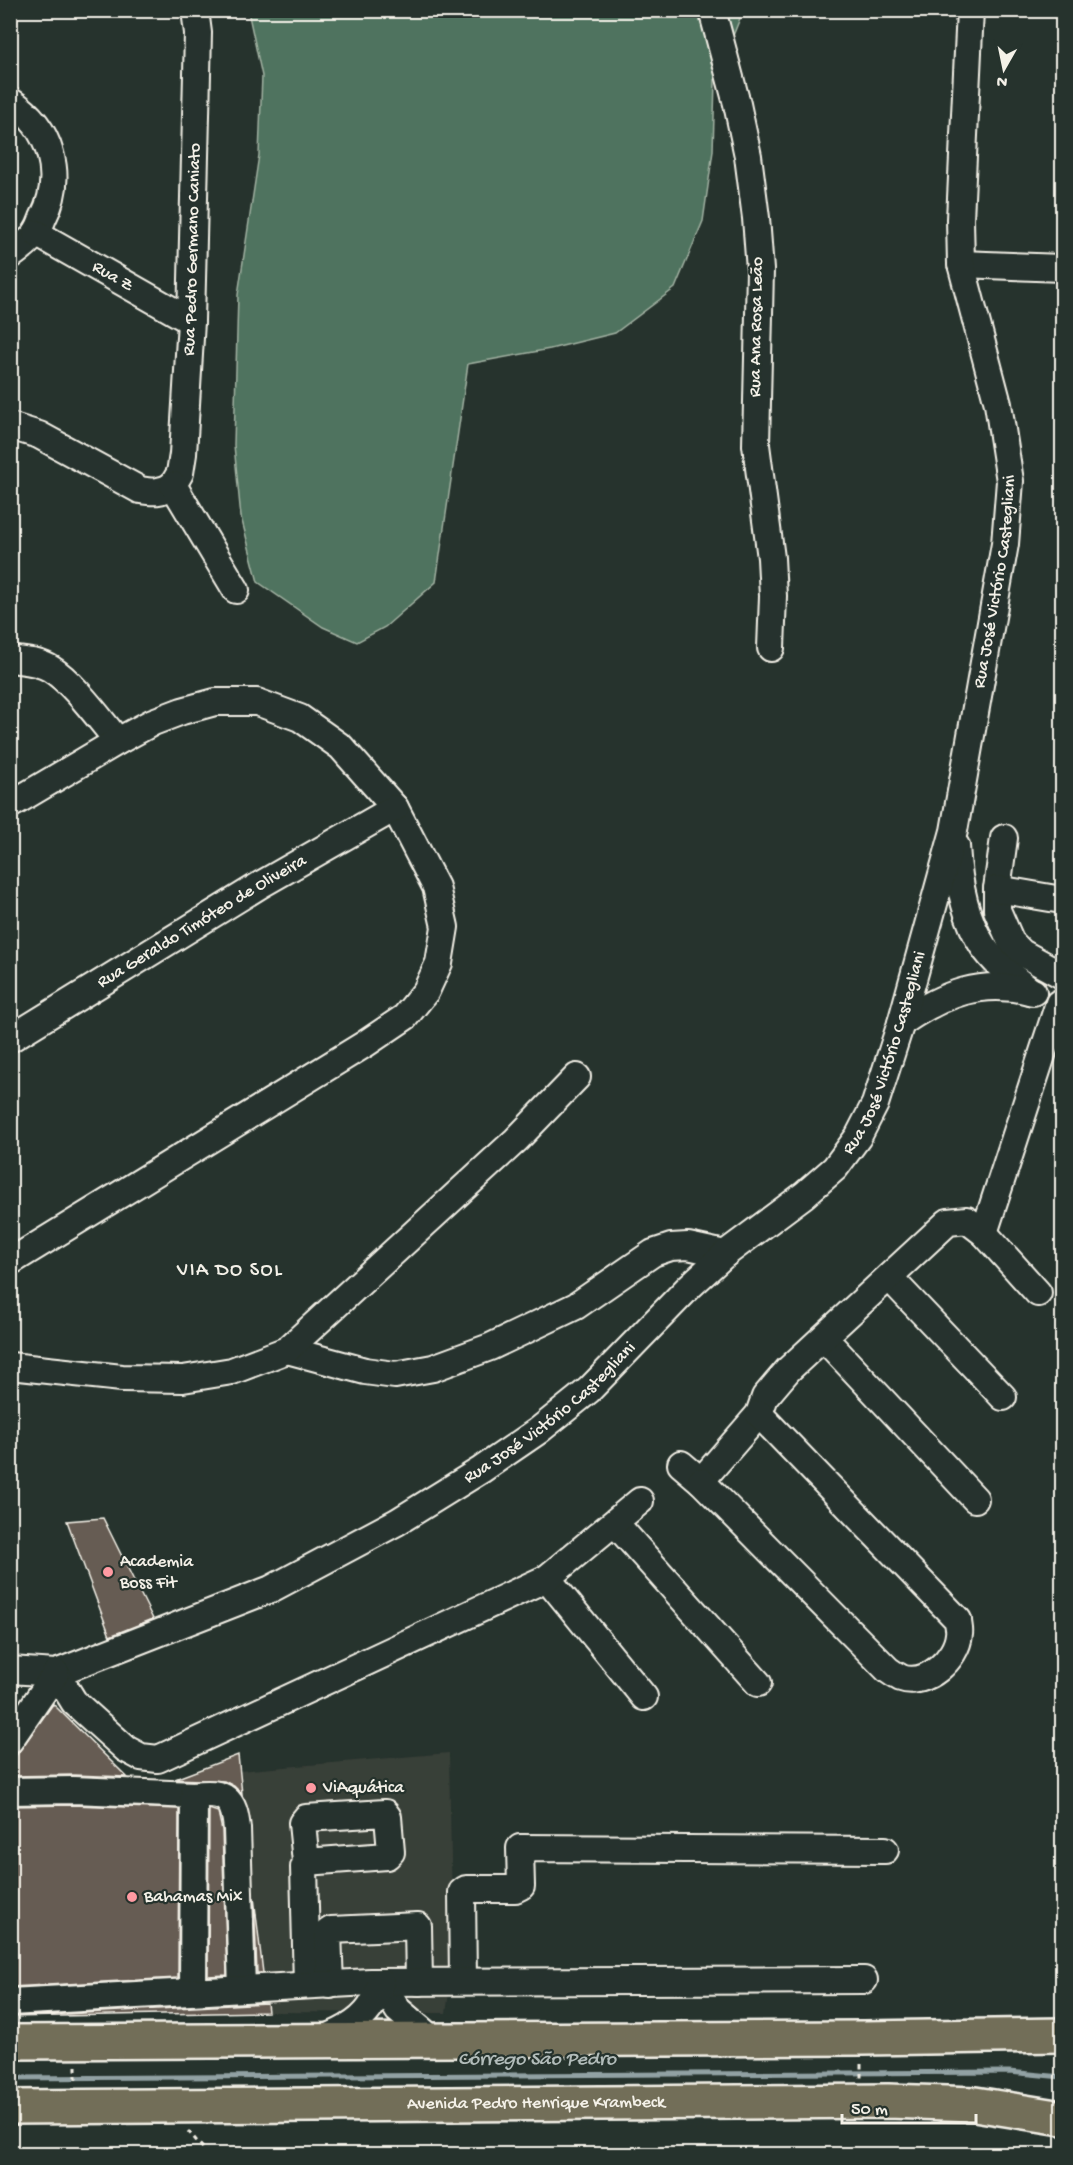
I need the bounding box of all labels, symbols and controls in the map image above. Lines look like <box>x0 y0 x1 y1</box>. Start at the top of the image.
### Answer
north arrow <box>974 39 1034 99</box>
text: N <box>995 70 1009 91</box>
street label: Rua Pedro Germano Caniato <box>178 143 206 356</box>
street label: Rua Z <box>88 257 137 297</box>
street label: Rua Ana Rosa Leão <box>745 257 769 397</box>
street label: Rua José Victório Castegliani <box>969 473 1021 690</box>
street label: Rua Geraldo Timóteo de Oliveira <box>94 850 311 993</box>
street label: Rua José Victório Castegliani <box>838 949 931 1159</box>
district label: VIA DO SOL <box>176 1260 283 1283</box>
street label: Rua José Victório Castegliani <box>460 1338 640 1489</box>
place label: Academia Boss Fit <box>119 1552 194 1594</box>
marker: Academia Boss Fit <box>101 1565 115 1579</box>
place label: ViAquática <box>322 1778 405 1799</box>
marker: ViAquática <box>304 1781 318 1795</box>
place label: Bahamas Mix <box>143 1887 243 1908</box>
marker: Bahamas Mix <box>125 1890 139 1904</box>
water label: Córrego São Pedro <box>458 2049 618 2072</box>
scale bar <box>842 2087 976 2125</box>
street label: Avenida Pedro Henrique Krambeck <box>407 2092 667 2115</box>
text: 50 m <box>851 2100 888 2121</box>

